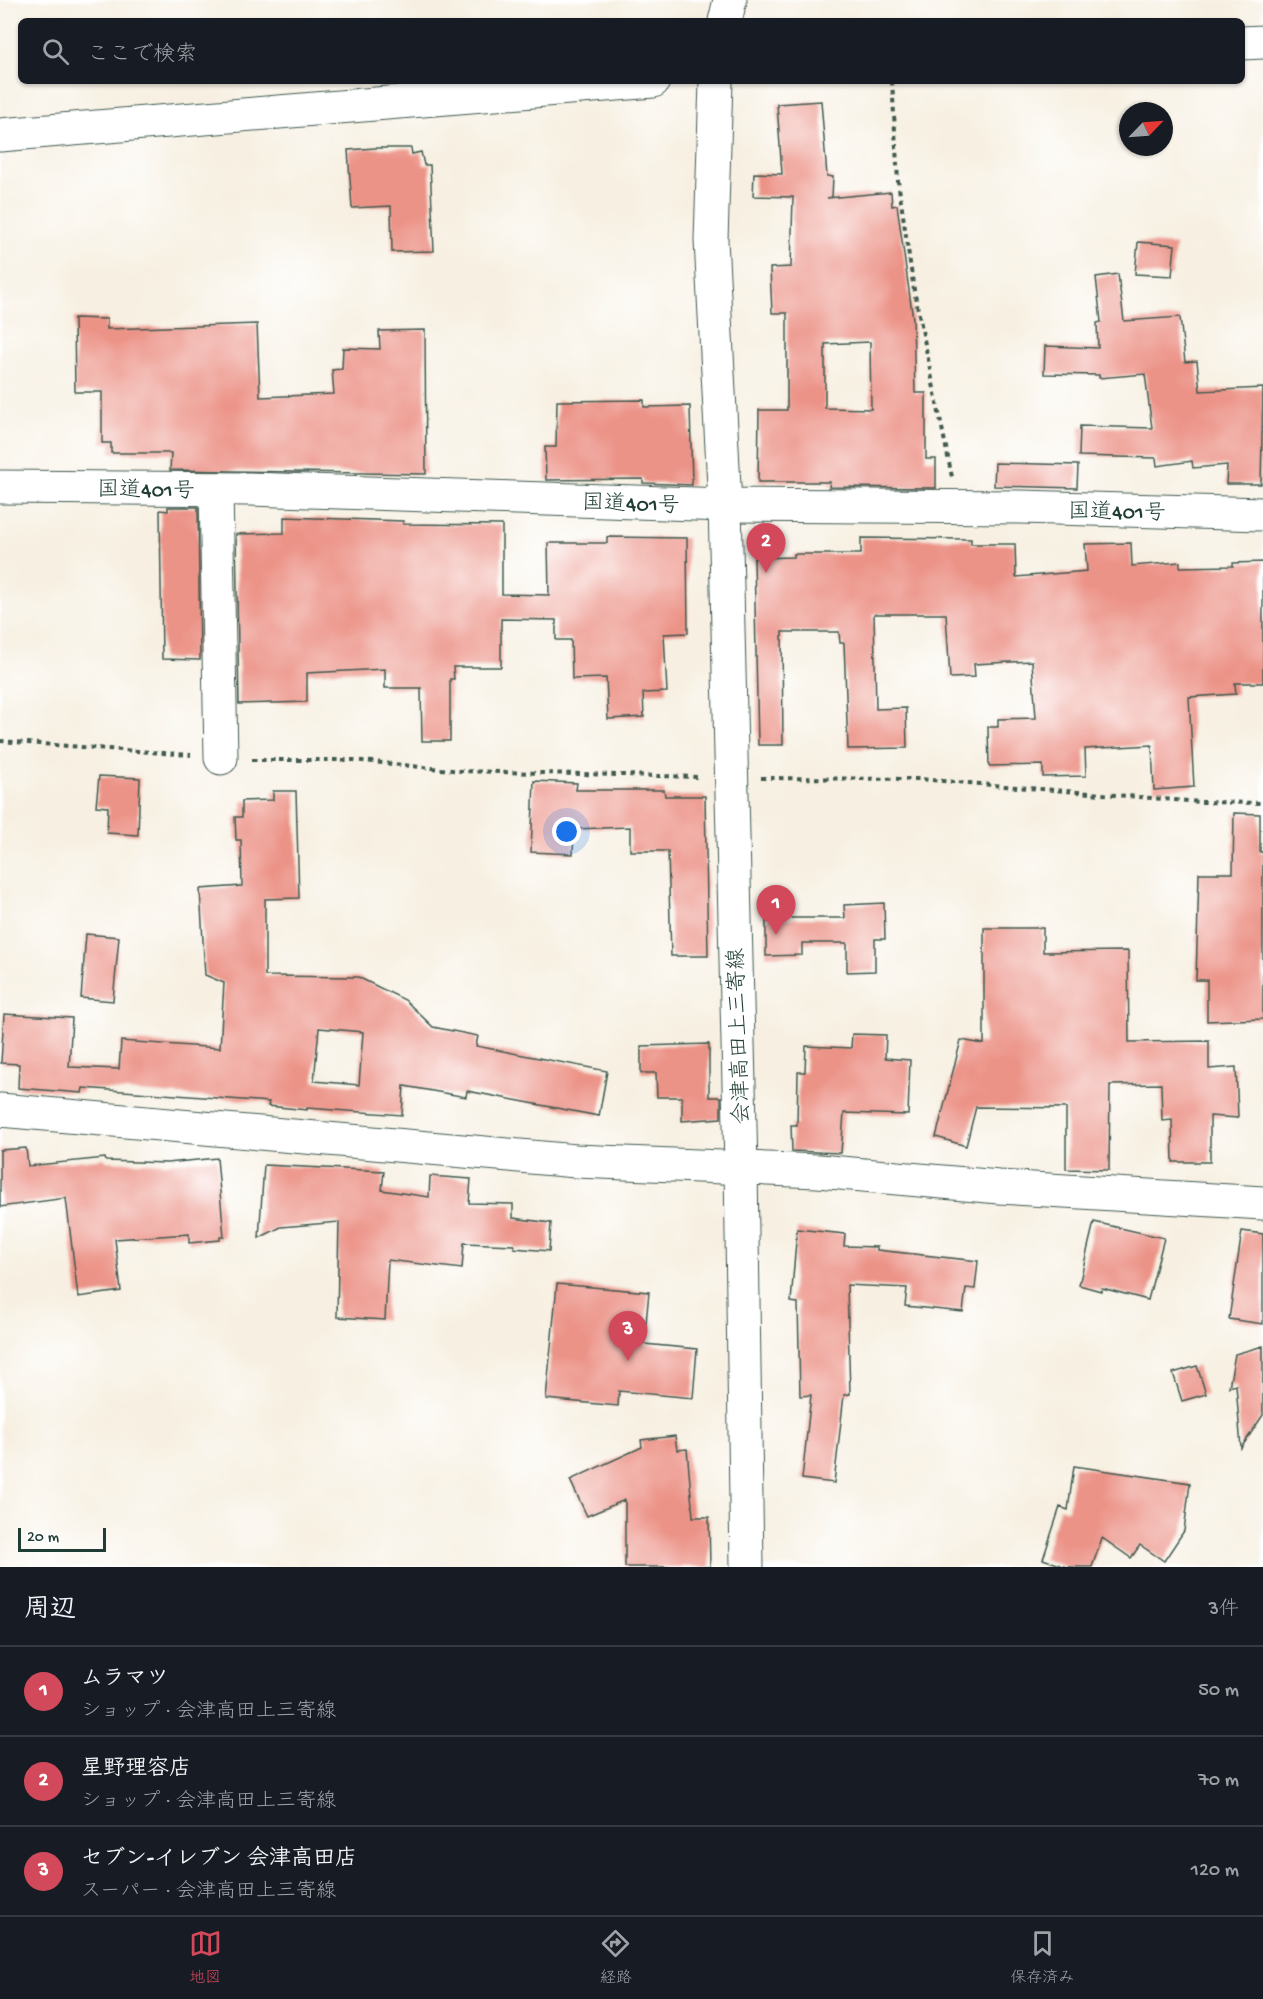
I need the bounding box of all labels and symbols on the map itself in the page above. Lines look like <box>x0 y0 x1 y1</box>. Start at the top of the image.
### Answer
north arrow <box>1119 102 1173 156</box>
street label: 国道401号 <box>97 477 195 506</box>
street label: 国道401号 <box>582 490 680 521</box>
street label: 国道401号 <box>1068 499 1166 528</box>
pin: 2 <box>746 524 786 573</box>
your location <box>552 817 581 846</box>
pin: 1 <box>756 886 796 935</box>
street label: 会津高田上三寄線 <box>724 947 757 1124</box>
pin: 3 <box>608 1312 648 1361</box>
scale bar <box>18 1525 106 1552</box>

